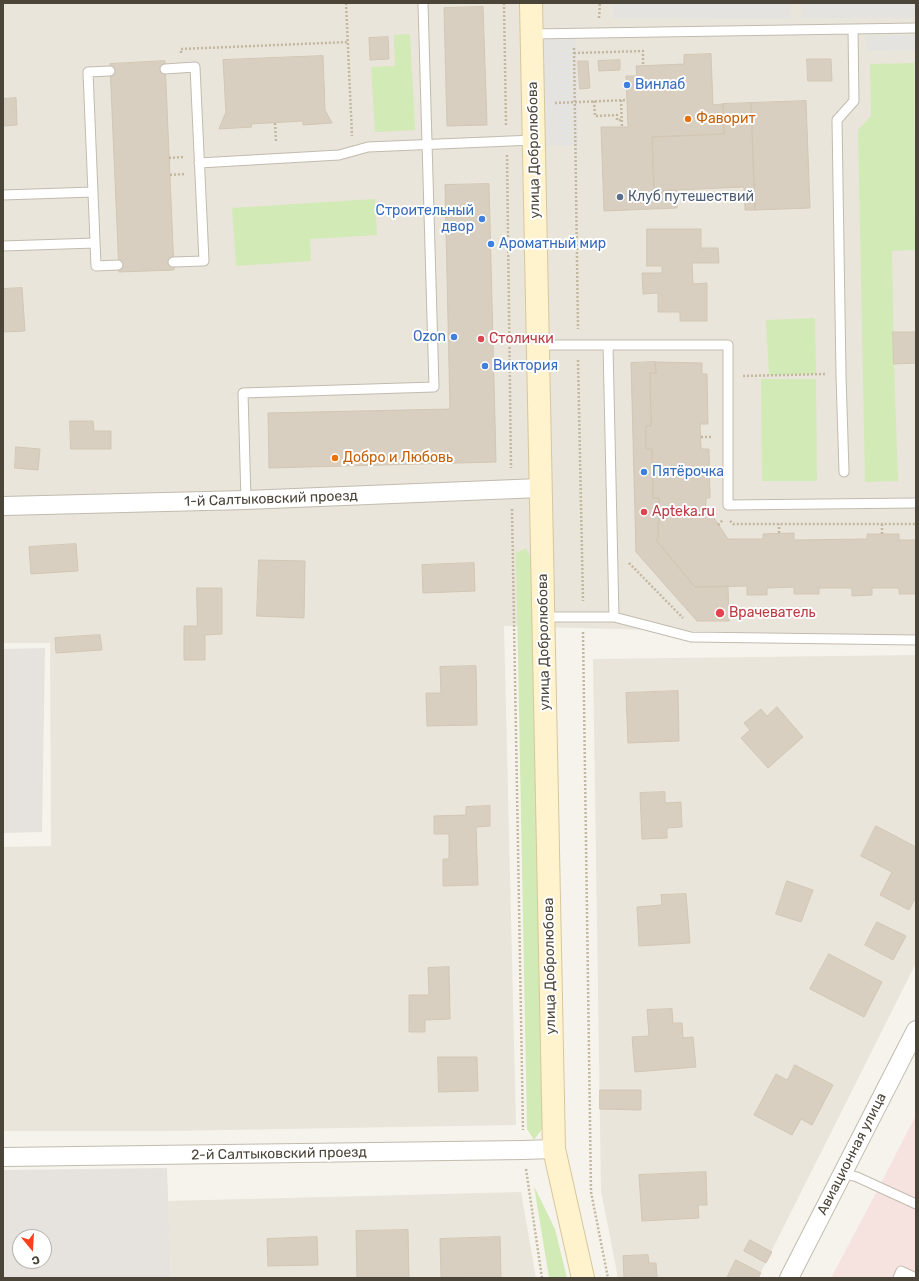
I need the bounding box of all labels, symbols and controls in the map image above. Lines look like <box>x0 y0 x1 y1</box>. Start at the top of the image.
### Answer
place label: Винлаб <box>635 77 685 93</box>
marker: Винлаб <box>622 80 632 90</box>
street label: улица Добролюбова <box>524 81 544 219</box>
place label: Фаворит <box>696 111 756 127</box>
marker: Фаворит <box>683 114 693 124</box>
place label: Клуб путешествий <box>628 189 754 205</box>
marker: Клуб путешествий <box>615 192 625 202</box>
place label: Строительный двор <box>376 203 474 236</box>
marker: Строительный двор <box>477 214 487 224</box>
place label: Ароматный мир <box>499 236 606 252</box>
marker: Ароматный мир <box>486 239 496 249</box>
place label: Ozon <box>413 329 446 345</box>
place label: Столички <box>489 331 554 347</box>
marker: Ozon <box>449 332 459 342</box>
marker: Столички <box>476 334 486 344</box>
place label: Виктория <box>493 358 558 374</box>
marker: Виктория <box>480 361 490 371</box>
place label: Добро и Любовь <box>343 450 453 466</box>
marker: Добро и Любовь <box>330 453 340 463</box>
place label: Пятёрочка <box>652 464 724 480</box>
marker: Пятёрочка <box>639 467 649 477</box>
street label: 1-й Салтыковский проезд <box>184 488 358 510</box>
place label: Apteka.ru <box>652 504 715 520</box>
marker: Apteka.ru <box>639 507 649 517</box>
street label: улица Добролюбова <box>534 573 554 711</box>
place label: Врачеватель <box>729 605 816 621</box>
marker: Врачеватель <box>714 607 726 619</box>
street label: улица Добролюбова <box>540 897 560 1035</box>
street label: Авиационная улица <box>814 1090 890 1218</box>
street label: 2-й Салтыковский проезд <box>191 1144 367 1164</box>
north arrow <box>12 1229 52 1269</box>
text: С <box>30 1253 41 1267</box>

